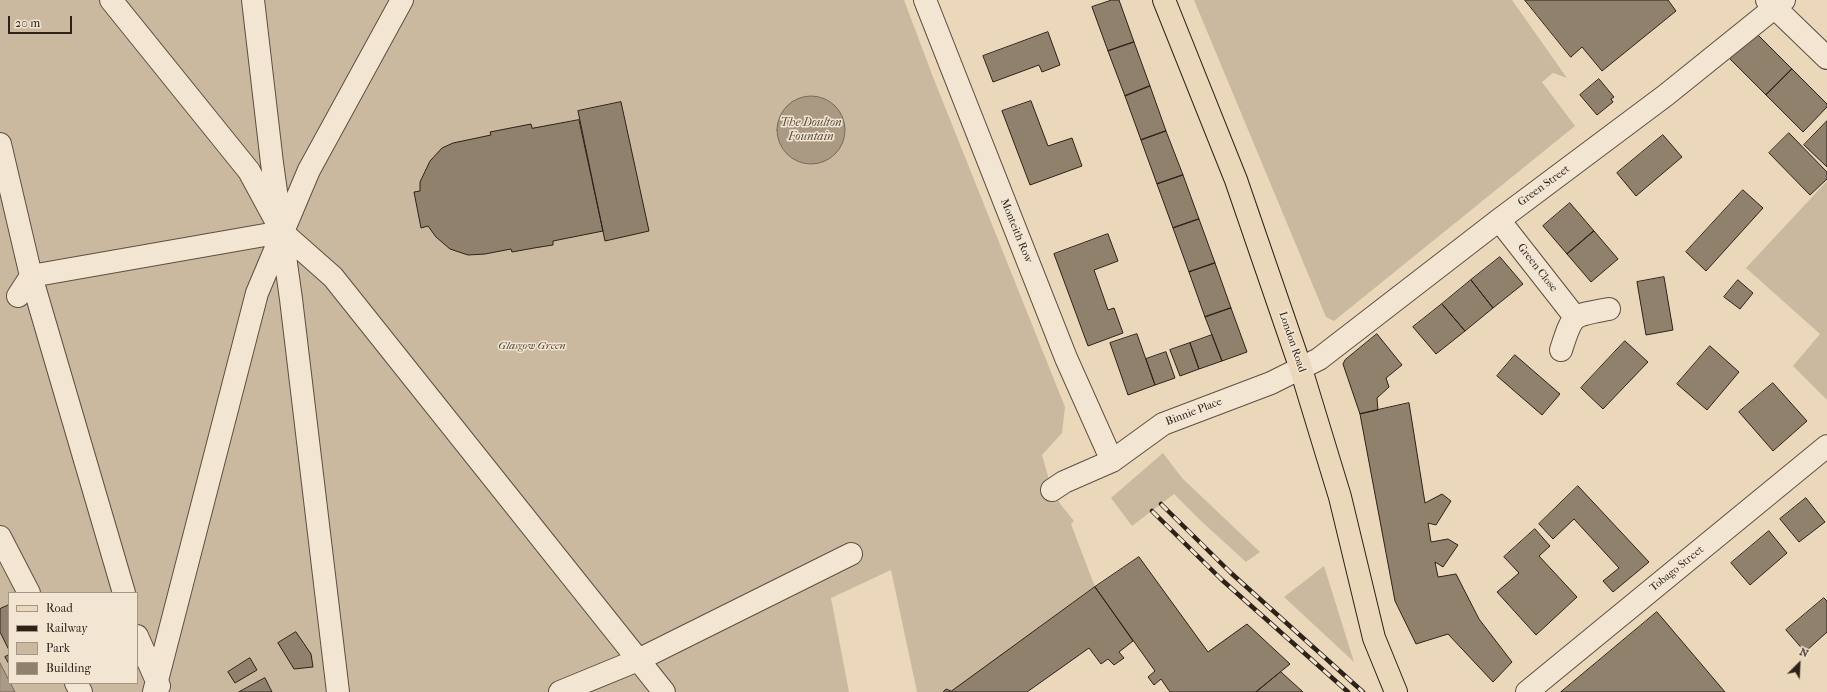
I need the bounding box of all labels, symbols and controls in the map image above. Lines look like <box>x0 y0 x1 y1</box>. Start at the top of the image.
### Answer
scale bar <box>10 8 74 34</box>
text: 20 m <box>15 16 40 30</box>
water label: The Doulton Fountain <box>780 116 842 144</box>
street label: Green Street <box>1515 163 1573 209</box>
street label: Monteith Row <box>997 197 1035 265</box>
street label: Green Close <box>1514 241 1560 295</box>
street label: London Road <box>1275 310 1309 374</box>
park label: Glasgow Green <box>498 339 566 353</box>
street label: Binnie Place <box>1164 395 1224 429</box>
street label: Tobago Street <box>1647 543 1707 595</box>
legend <box>8 592 138 684</box>
text: Road <box>46 601 73 615</box>
text: Railway <box>46 621 88 635</box>
text: Park <box>46 641 70 655</box>
north arrow <box>1779 644 1819 684</box>
text: N <box>1798 645 1811 660</box>
text: Building <box>46 661 91 675</box>

